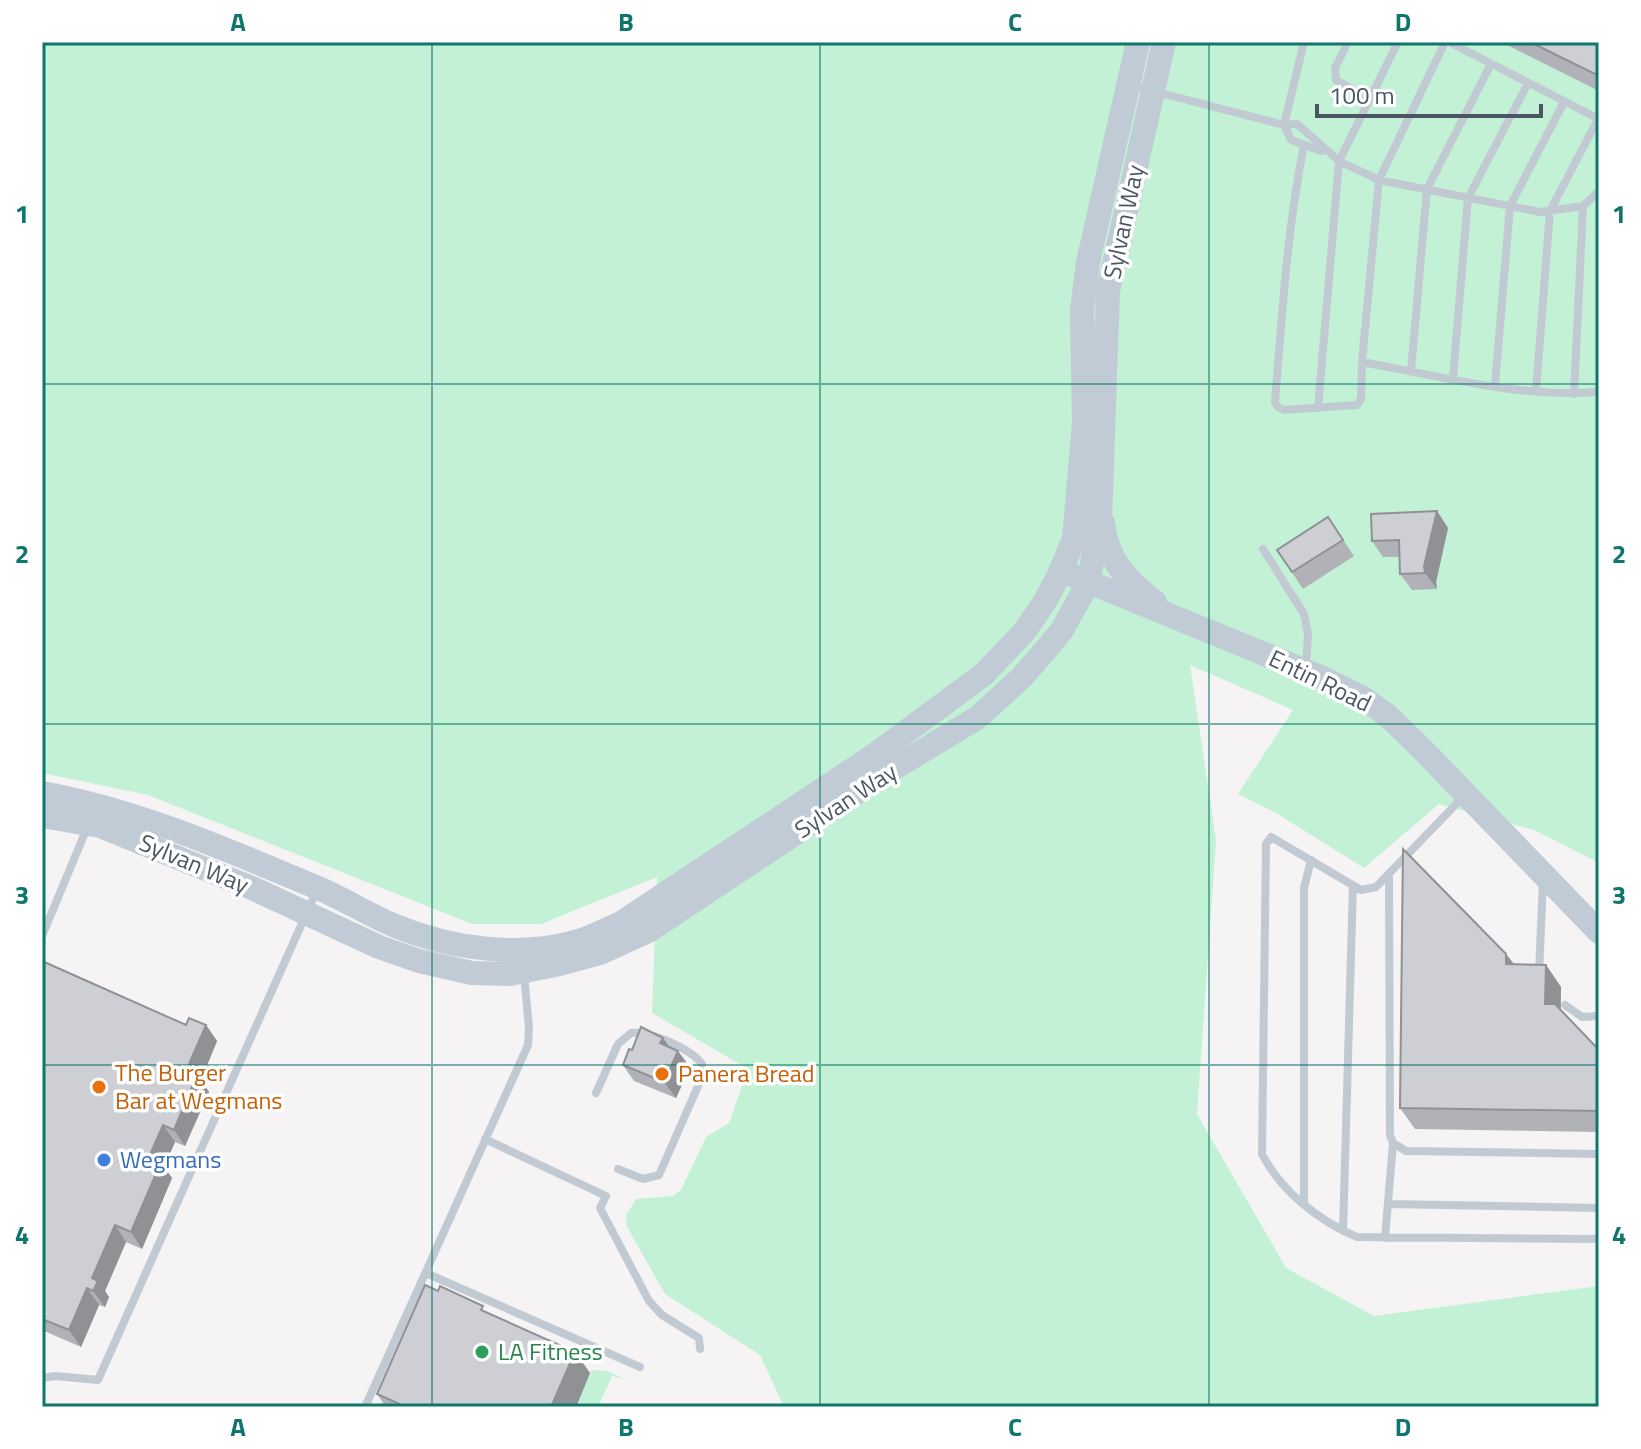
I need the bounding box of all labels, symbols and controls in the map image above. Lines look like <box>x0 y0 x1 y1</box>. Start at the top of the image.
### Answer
text: A <box>230 2 246 41</box>
text: B <box>618 2 634 41</box>
text: C <box>1008 2 1022 41</box>
text: D <box>1395 2 1411 41</box>
scale bar <box>1317 68 1541 118</box>
text: 100 m <box>1329 77 1395 113</box>
street label: Sylvan Way <box>1093 161 1153 282</box>
text: 1 <box>15 194 29 233</box>
text: 1 <box>1612 194 1626 233</box>
text: 2 <box>15 534 29 573</box>
text: 2 <box>1612 534 1626 573</box>
street label: Entin Road <box>1263 640 1378 720</box>
street label: Sylvan Way <box>787 753 904 847</box>
street label: Sylvan Way <box>134 824 255 902</box>
text: 3 <box>15 875 29 914</box>
text: 3 <box>1612 875 1626 914</box>
place label: The Burger Bar at Wegmans <box>115 1054 283 1118</box>
place label: Panera Bread <box>678 1055 814 1091</box>
marker: Panera Bread <box>653 1065 671 1083</box>
marker: The Burger Bar at Wegmans <box>90 1078 108 1096</box>
place label: Wegmans <box>120 1141 221 1177</box>
marker: Wegmans <box>95 1151 113 1169</box>
text: 4 <box>15 1215 29 1254</box>
text: 4 <box>1612 1215 1626 1254</box>
place label: LA Fitness <box>498 1333 603 1369</box>
marker: LA Fitness <box>473 1343 491 1361</box>
text: A <box>230 1407 246 1446</box>
text: B <box>618 1407 634 1446</box>
text: C <box>1008 1407 1022 1446</box>
text: D <box>1395 1407 1411 1446</box>

